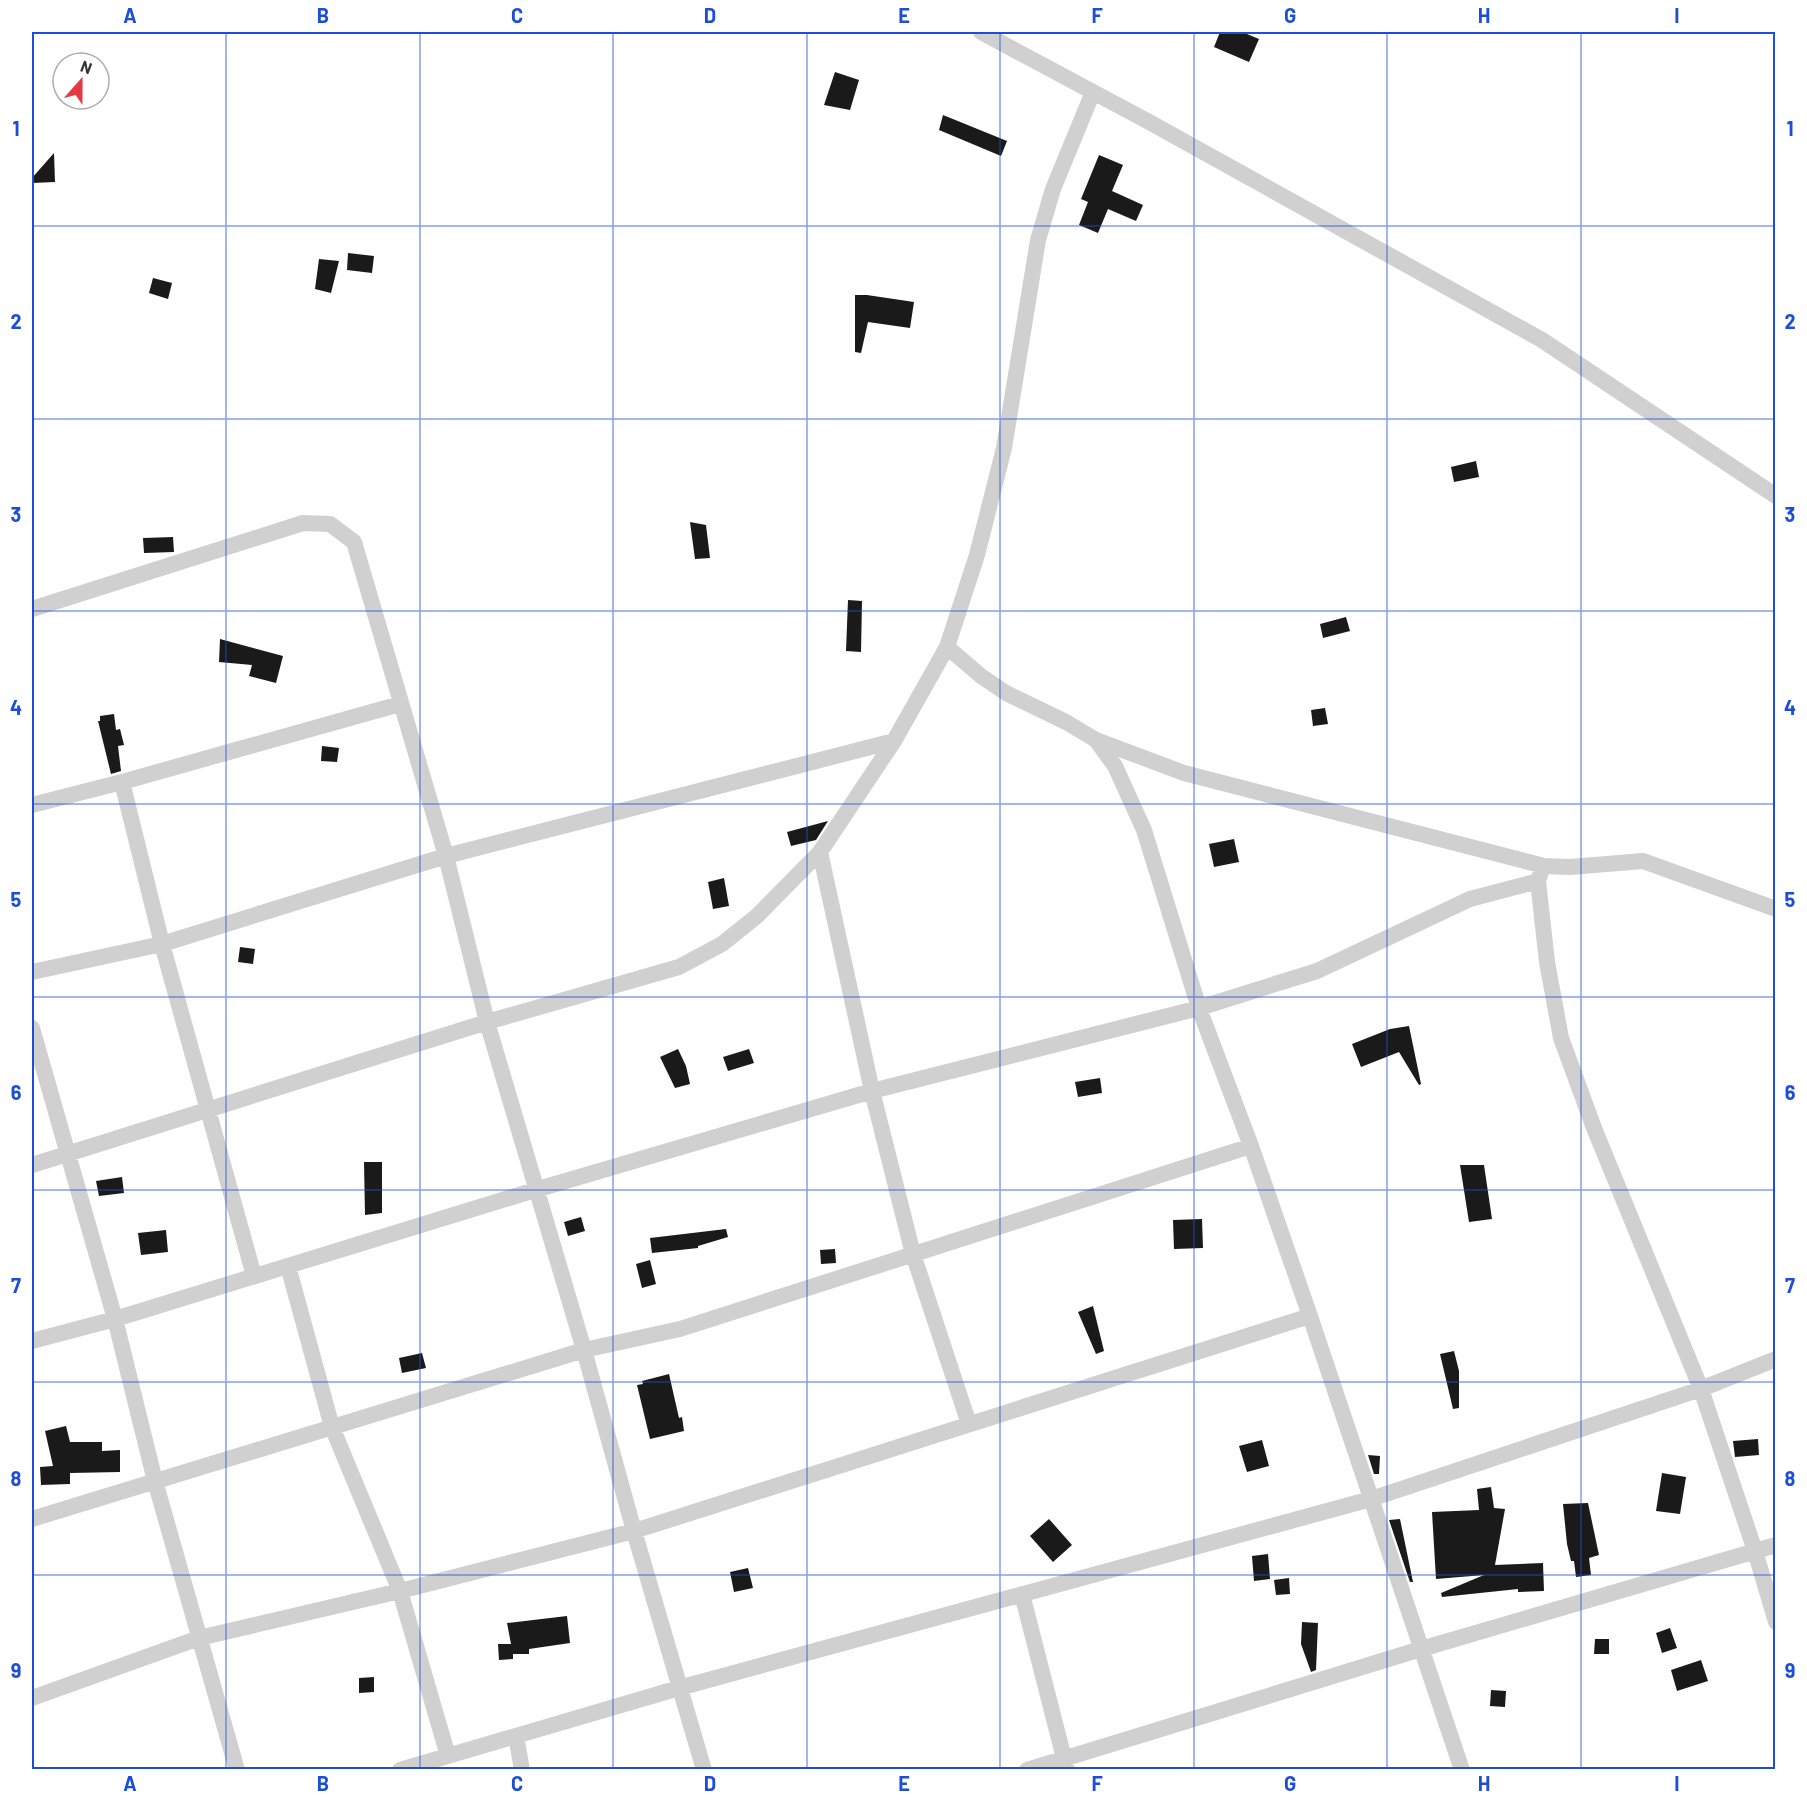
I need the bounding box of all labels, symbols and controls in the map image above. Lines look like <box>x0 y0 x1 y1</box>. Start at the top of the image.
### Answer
text: A <box>123 3 137 27</box>
text: B <box>317 3 329 27</box>
text: C <box>511 3 523 27</box>
text: D <box>704 3 716 27</box>
text: E <box>898 3 910 27</box>
text: F <box>1091 3 1103 27</box>
text: G <box>1284 3 1296 27</box>
text: H <box>1478 3 1490 27</box>
text: I <box>1674 3 1680 27</box>
north arrow <box>51 51 111 111</box>
text: N <box>78 56 95 77</box>
text: 1 <box>12 116 20 140</box>
text: 1 <box>1786 116 1794 140</box>
text: 2 <box>10 309 22 333</box>
text: 2 <box>1784 309 1796 333</box>
text: 3 <box>11 502 21 526</box>
text: 3 <box>1785 502 1795 526</box>
text: 4 <box>10 695 22 719</box>
text: 4 <box>1784 695 1796 719</box>
text: 5 <box>11 887 22 911</box>
text: 5 <box>1785 887 1796 911</box>
text: 6 <box>11 1080 22 1104</box>
text: 6 <box>1785 1080 1796 1104</box>
text: 7 <box>11 1273 21 1297</box>
text: 7 <box>1785 1273 1795 1297</box>
text: 8 <box>11 1466 22 1490</box>
text: 8 <box>1785 1466 1796 1490</box>
text: 9 <box>11 1658 21 1682</box>
text: 9 <box>1785 1658 1795 1682</box>
text: A <box>123 1771 137 1795</box>
text: B <box>317 1771 329 1795</box>
text: C <box>511 1771 523 1795</box>
text: D <box>704 1771 716 1795</box>
text: E <box>898 1771 910 1795</box>
text: F <box>1091 1771 1103 1795</box>
text: G <box>1284 1771 1296 1795</box>
text: H <box>1478 1771 1490 1795</box>
text: I <box>1674 1771 1680 1795</box>

